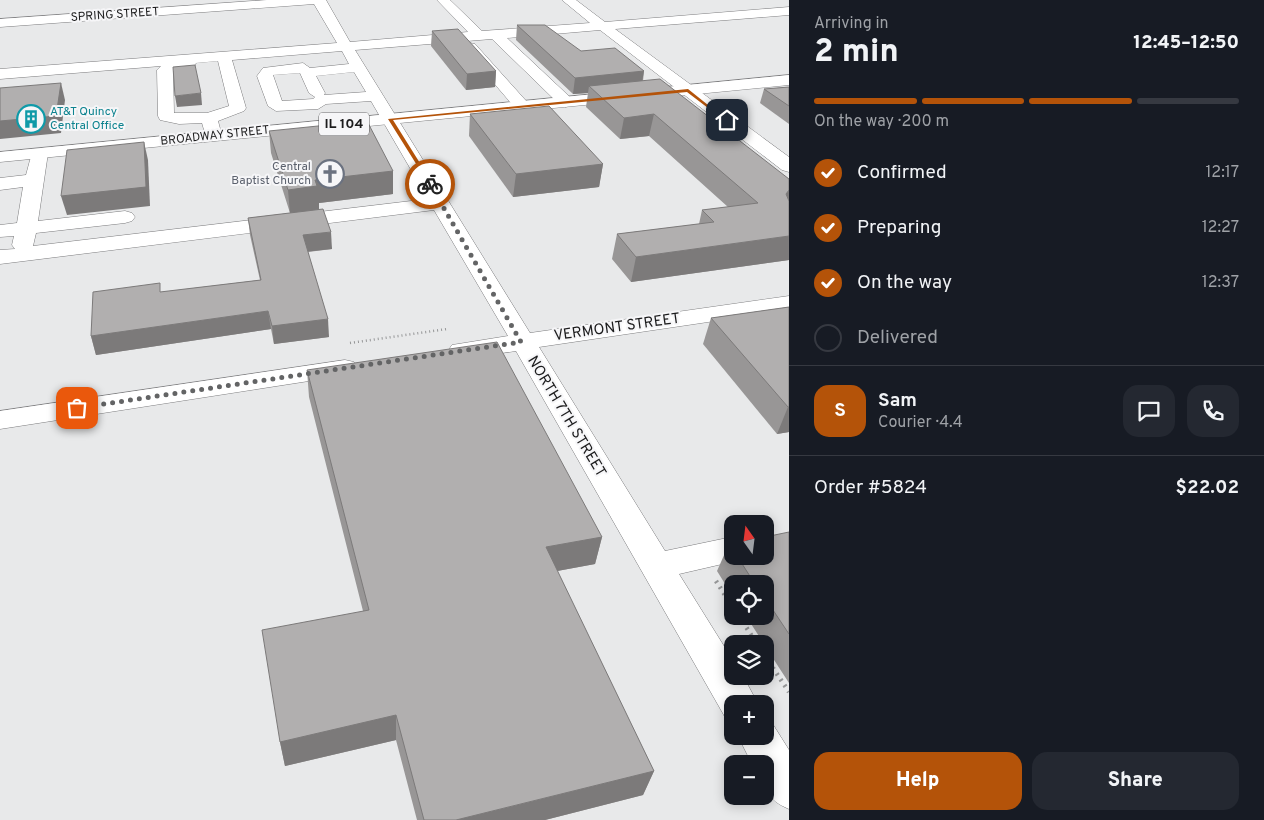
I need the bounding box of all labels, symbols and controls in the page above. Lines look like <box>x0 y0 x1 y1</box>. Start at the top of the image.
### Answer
street label: SPRING STREET <box>70 4 160 26</box>
text: Arriving in <box>814 14 889 34</box>
text: 12:45–12:50 <box>1133 31 1239 55</box>
text: 2 min <box>814 33 899 73</box>
pin <box>706 99 748 141</box>
building icon: AT&T Quincy Central Office <box>16 104 46 134</box>
place label: AT&T Quincy Central Office <box>50 104 124 134</box>
icon: home <box>713 106 741 134</box>
road number: IL 104 <box>319 112 369 136</box>
text: On the way · 200 m <box>814 112 949 132</box>
street label: BROADWAY STREET <box>160 122 270 150</box>
place label: Central Baptist Church <box>231 159 311 189</box>
church icon: Central Baptist Church <box>315 159 345 189</box>
courier <box>405 159 455 209</box>
icon: check <box>814 159 842 187</box>
text: Confirmed <box>857 161 947 185</box>
text: 12:17 <box>1205 163 1239 183</box>
icon: bike <box>416 170 444 198</box>
icon: check <box>814 214 842 242</box>
text: Preparing <box>857 216 941 240</box>
text: 12:27 <box>1202 218 1239 238</box>
icon: check <box>814 269 842 297</box>
text: On the way <box>857 271 952 295</box>
text: 12:37 <box>1202 273 1239 293</box>
street label: VERMONT STREET <box>553 310 681 346</box>
text: Delivered <box>857 326 938 350</box>
street label: NORTH 7TH STREET <box>522 353 610 481</box>
button: chat <box>1123 385 1175 437</box>
button: phone <box>1187 385 1239 437</box>
pin <box>56 387 98 429</box>
text: Sam <box>878 389 917 413</box>
icon: bag <box>63 394 91 422</box>
text: S <box>834 399 846 423</box>
text: Courier · 4.4 <box>878 413 963 433</box>
text: Order #5824 <box>814 476 927 500</box>
text: $22.02 <box>1176 476 1239 500</box>
north arrow <box>724 515 774 565</box>
map controls <box>724 515 774 805</box>
button: locate <box>724 575 774 625</box>
button: layers <box>724 635 774 685</box>
button: + <box>724 695 774 745</box>
button: Help <box>814 752 1022 810</box>
button: Share <box>1032 752 1239 810</box>
button: − <box>724 755 774 805</box>

